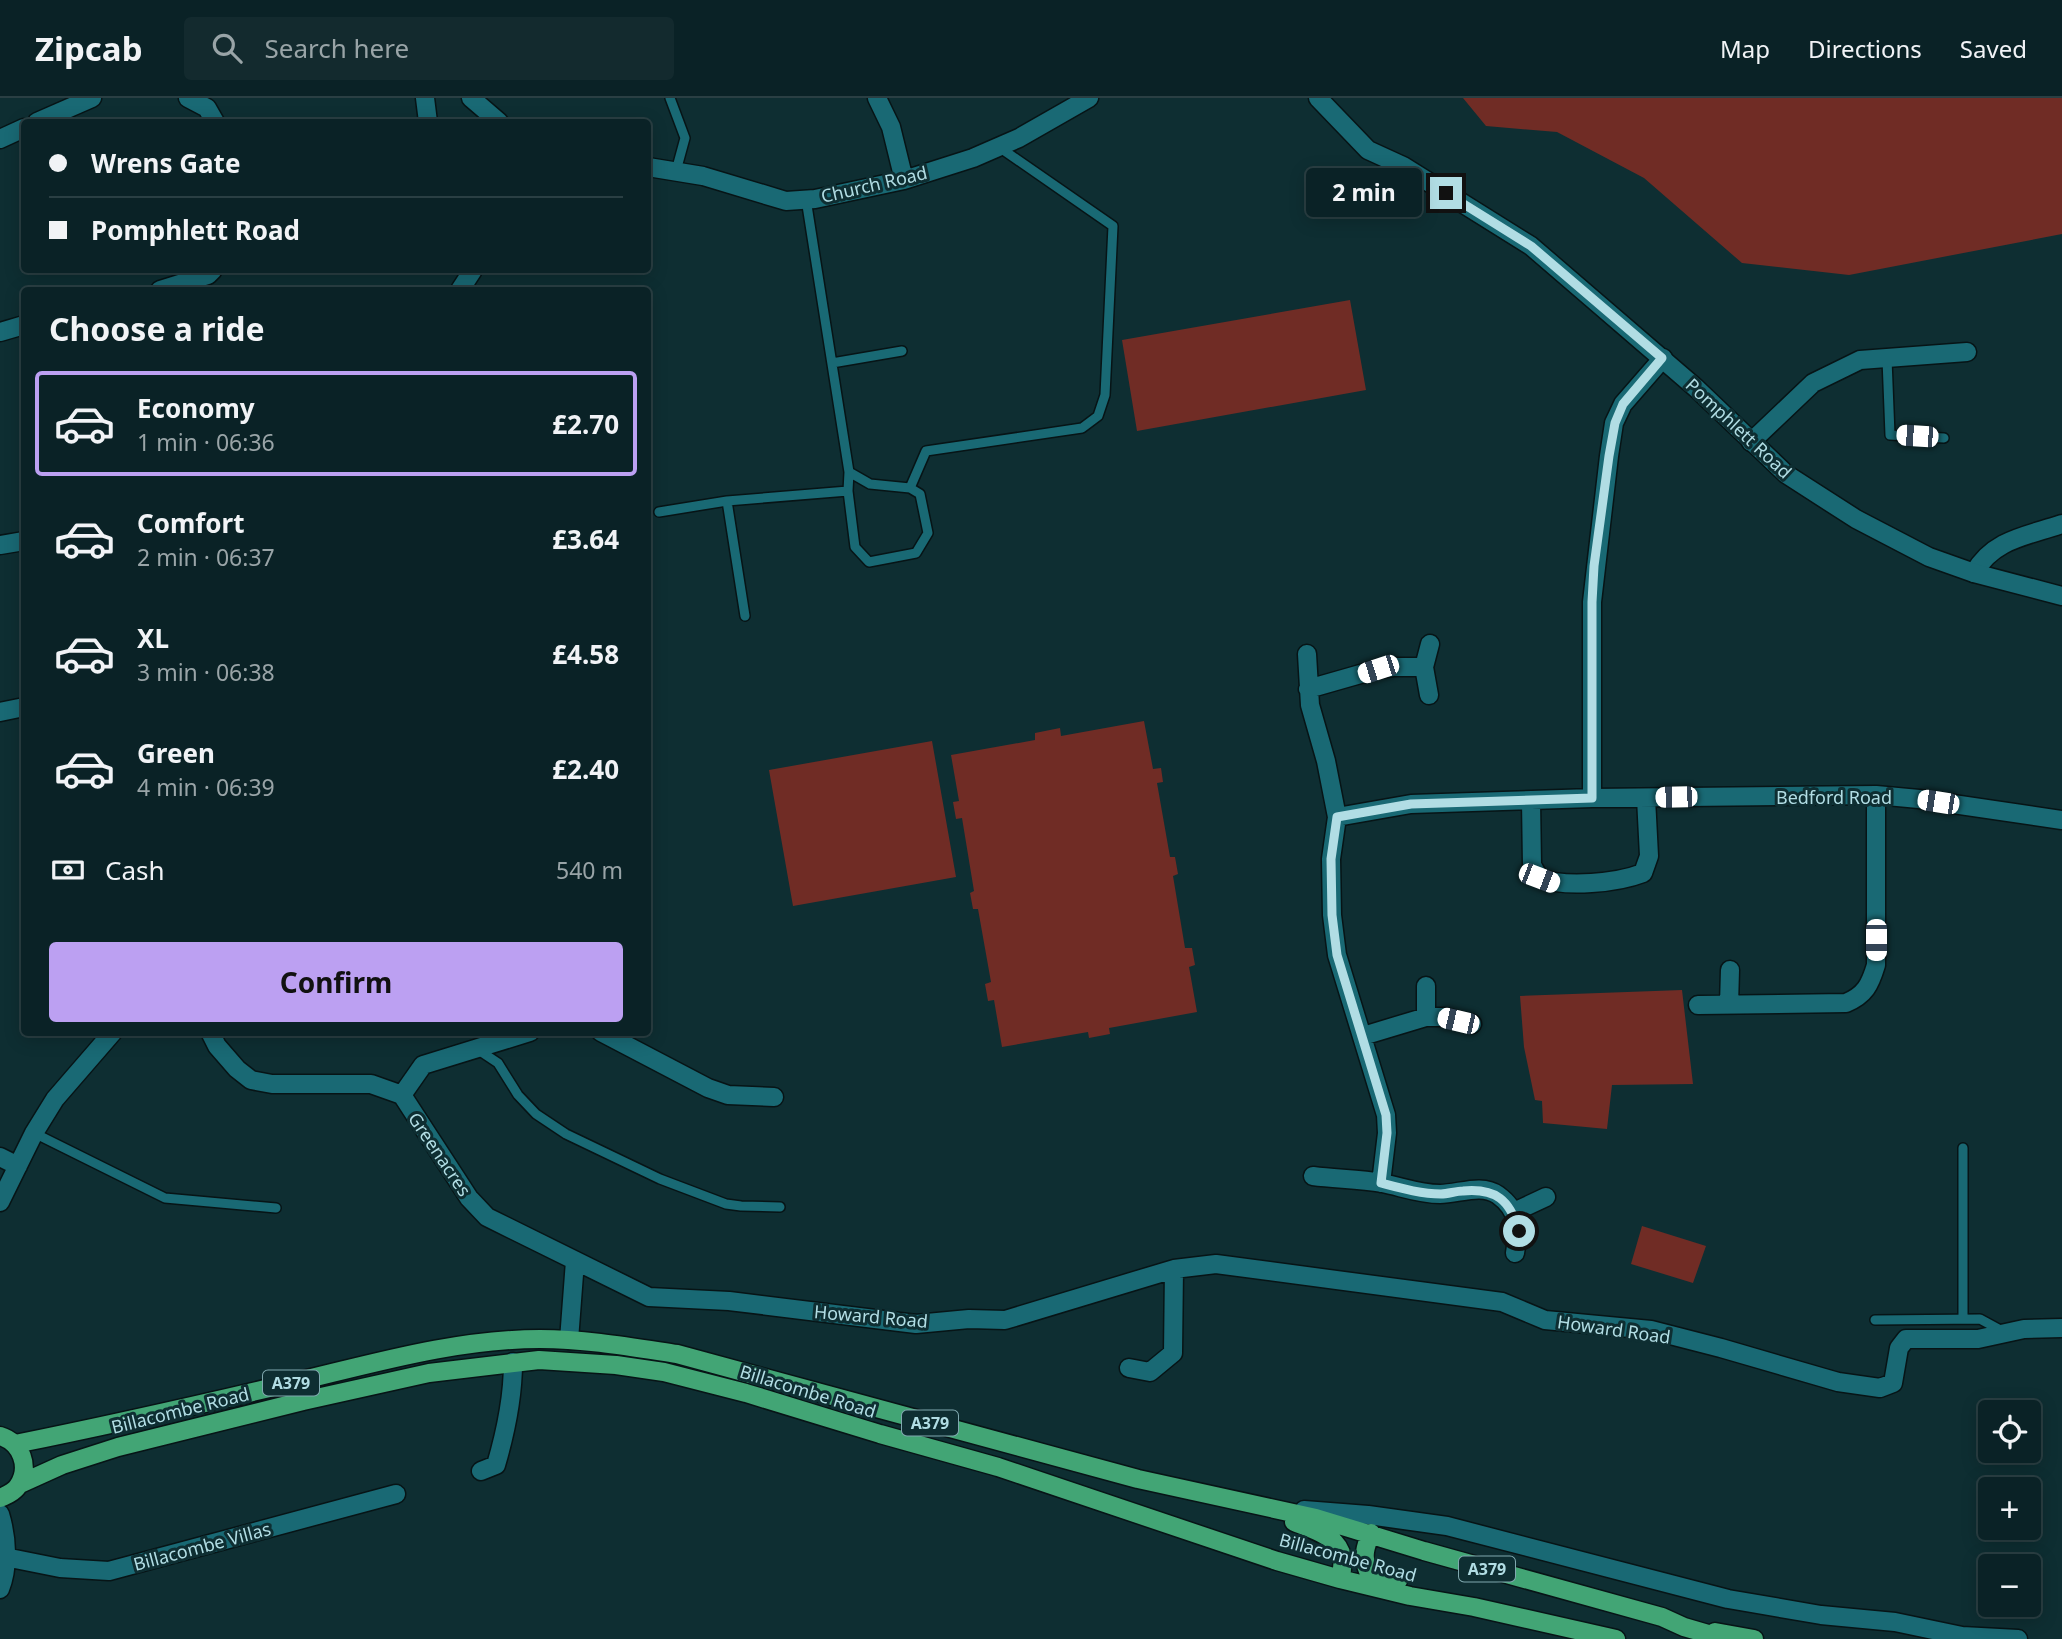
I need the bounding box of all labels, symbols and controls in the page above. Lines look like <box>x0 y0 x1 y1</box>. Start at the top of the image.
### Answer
search box <box>184 17 674 80</box>
text: Zipcab <box>35 26 142 71</box>
icon: search <box>208 29 246 67</box>
text: Search here <box>264 30 409 66</box>
text: Map <box>1720 32 1770 65</box>
text: Directions <box>1808 32 1922 65</box>
text: Saved <box>1960 32 2027 65</box>
text: Wrens Gate <box>91 145 240 181</box>
street label: Church Road <box>818 160 930 208</box>
callout: 2 min <box>1306 168 1422 217</box>
text: 2 min <box>1332 176 1396 208</box>
route end <box>1430 177 1462 209</box>
text: Pomphlett Road <box>91 212 300 248</box>
text: Choose a ride <box>49 307 265 350</box>
street label: Pomphlett Road <box>1681 373 1797 483</box>
text: Economy <box>137 390 255 426</box>
icon: car <box>53 392 116 455</box>
text: £2.70 <box>552 406 619 442</box>
car <box>1896 424 1939 448</box>
text: 1 min · 06:36 <box>137 426 275 458</box>
text: Comfort <box>137 505 245 541</box>
icon: car <box>53 507 116 570</box>
text: £3.64 <box>552 521 619 557</box>
text: 2 min · 06:37 <box>137 541 275 573</box>
text: XL <box>137 620 169 656</box>
icon: car <box>53 622 116 685</box>
text: £4.58 <box>552 636 619 672</box>
car <box>1355 653 1402 685</box>
text: 3 min · 06:38 <box>137 656 275 688</box>
text: Green <box>137 735 215 771</box>
icon: car <box>53 737 116 800</box>
text: £2.40 <box>552 751 619 787</box>
text: 4 min · 06:39 <box>137 771 275 803</box>
street label: Bedford Road <box>1776 785 1892 809</box>
car <box>1655 786 1698 808</box>
car <box>1916 788 1961 816</box>
icon: cash <box>49 851 87 889</box>
text: Cash <box>105 852 165 888</box>
text: 540 m <box>556 854 623 886</box>
car <box>1516 861 1563 895</box>
car <box>1866 919 1887 961</box>
button: Confirm <box>49 942 623 1022</box>
car <box>1436 1006 1481 1036</box>
street label: Greenacres <box>403 1107 477 1201</box>
route start <box>1503 1215 1535 1247</box>
street label: Howard Road <box>813 1299 929 1333</box>
street label: Howard Road <box>1556 1309 1672 1349</box>
street label: Billacombe Road <box>737 1359 879 1423</box>
road number: A379 <box>263 1371 319 1396</box>
street label: Billacombe Road <box>109 1381 251 1439</box>
map controls <box>1978 1400 2041 1617</box>
button: locate <box>1978 1400 2041 1463</box>
road number: A379 <box>902 1410 958 1436</box>
button: + <box>1978 1477 2041 1540</box>
street label: Billacombe Villas <box>131 1516 273 1576</box>
street label: Billacombe Road <box>1277 1527 1419 1587</box>
button: − <box>1978 1554 2041 1617</box>
road number: A379 <box>1459 1556 1515 1582</box>

